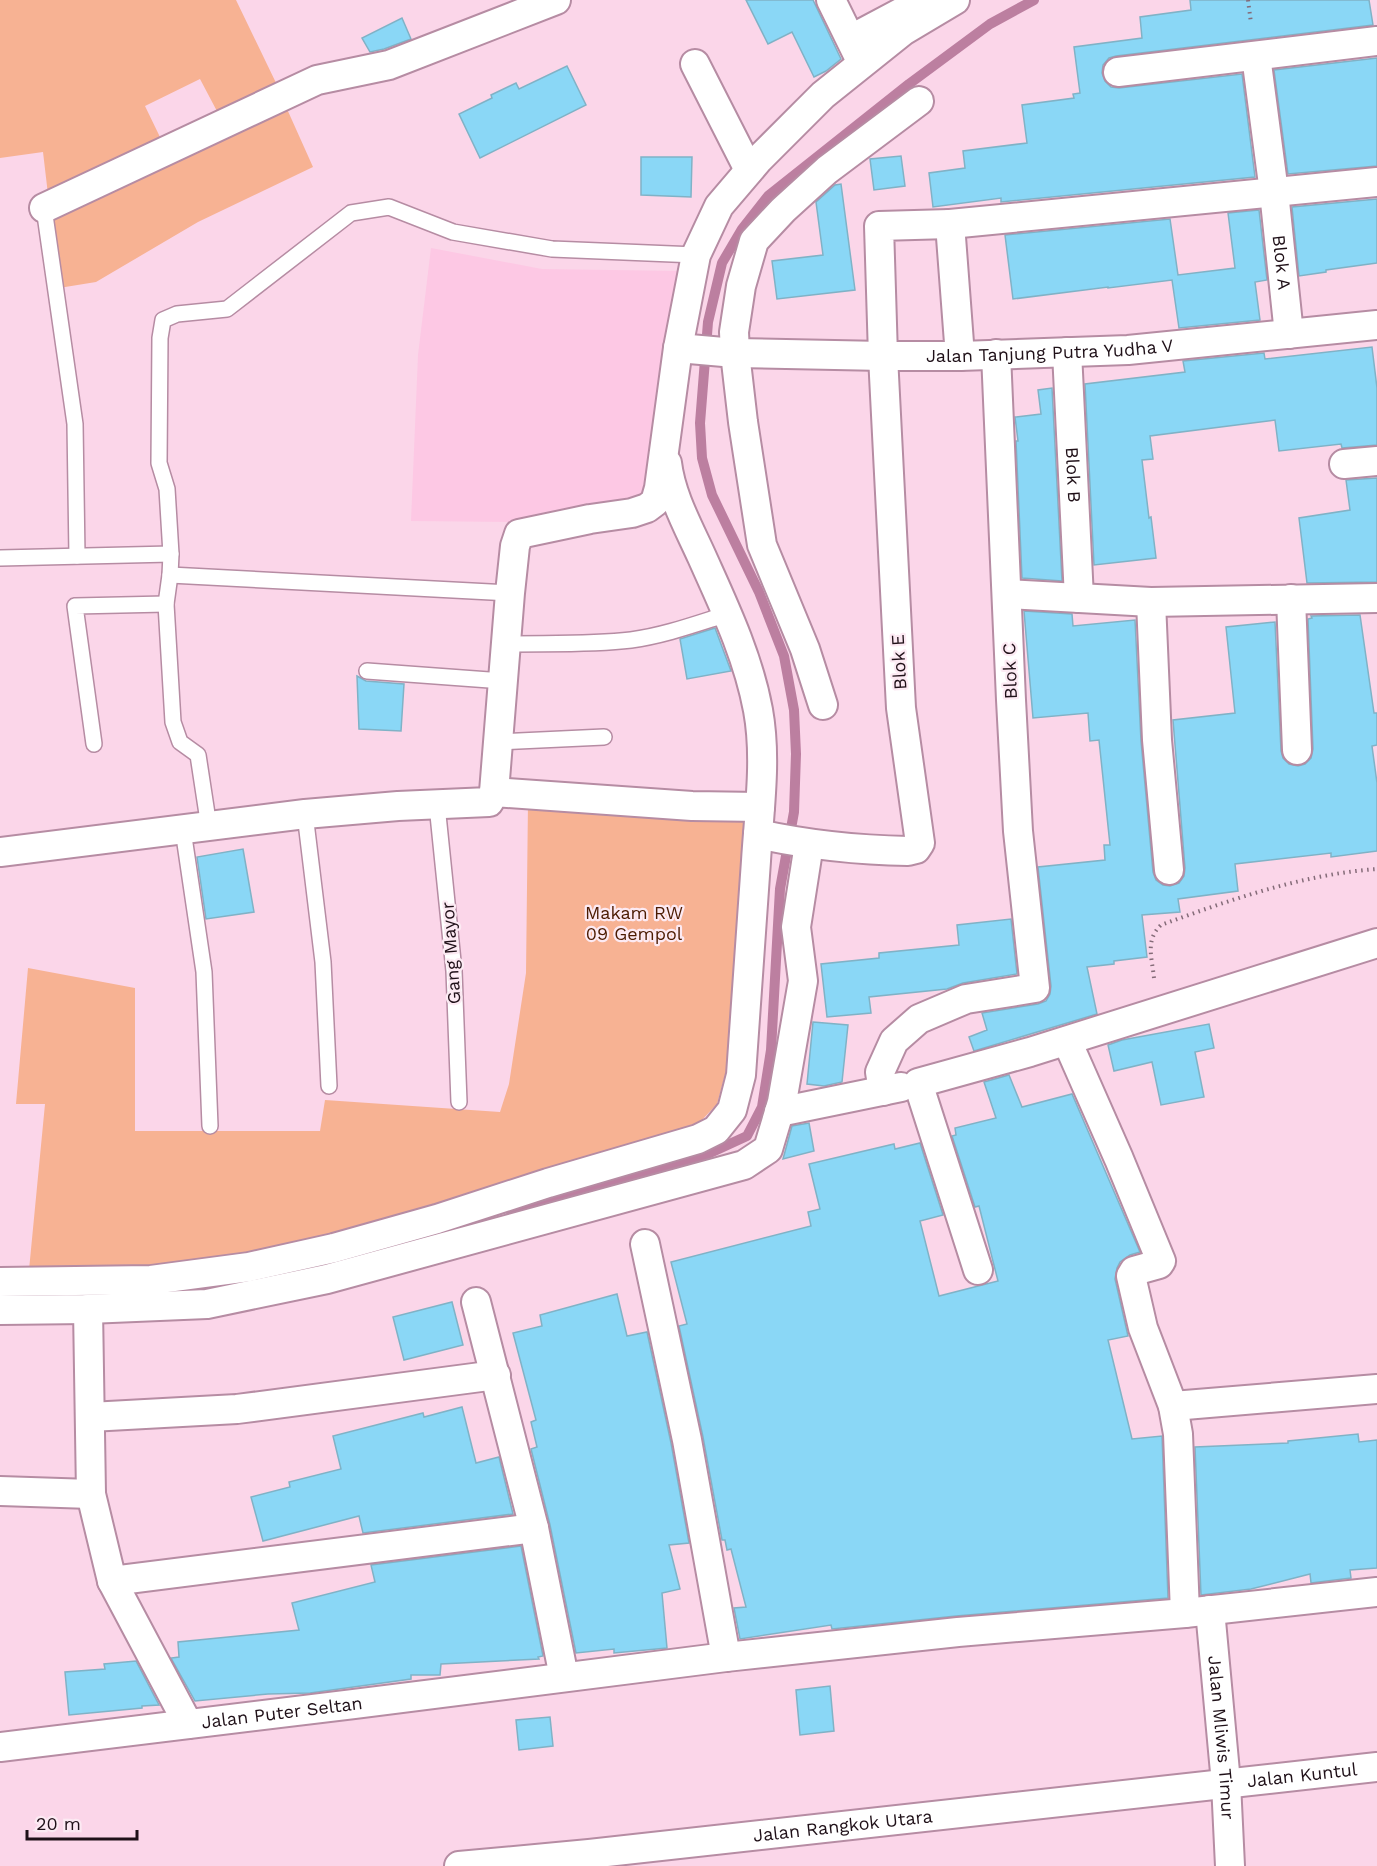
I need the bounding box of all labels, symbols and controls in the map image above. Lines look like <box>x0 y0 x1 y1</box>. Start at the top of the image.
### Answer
street label: Blok A <box>1269 234 1295 291</box>
street label: Jalan Tanjung Putra Yudha V <box>926 334 1175 366</box>
street label: Blok B <box>1062 446 1085 503</box>
street label: Blok E <box>887 634 910 690</box>
street label: Blok C <box>998 642 1021 700</box>
street label: Gang Mayor <box>436 901 465 1005</box>
park label: Makam RW 09 Gempol <box>585 902 683 944</box>
street label: Jalan Mliwis Timur <box>1204 1654 1239 1820</box>
street label: Jalan Puter Seltan <box>200 1692 364 1732</box>
street label: Jalan Kuntul <box>1246 1758 1359 1791</box>
scale bar <box>27 1803 136 1841</box>
street label: Jalan Rangkok Utara <box>752 1805 934 1846</box>
text: 20 m <box>36 1813 81 1834</box>

